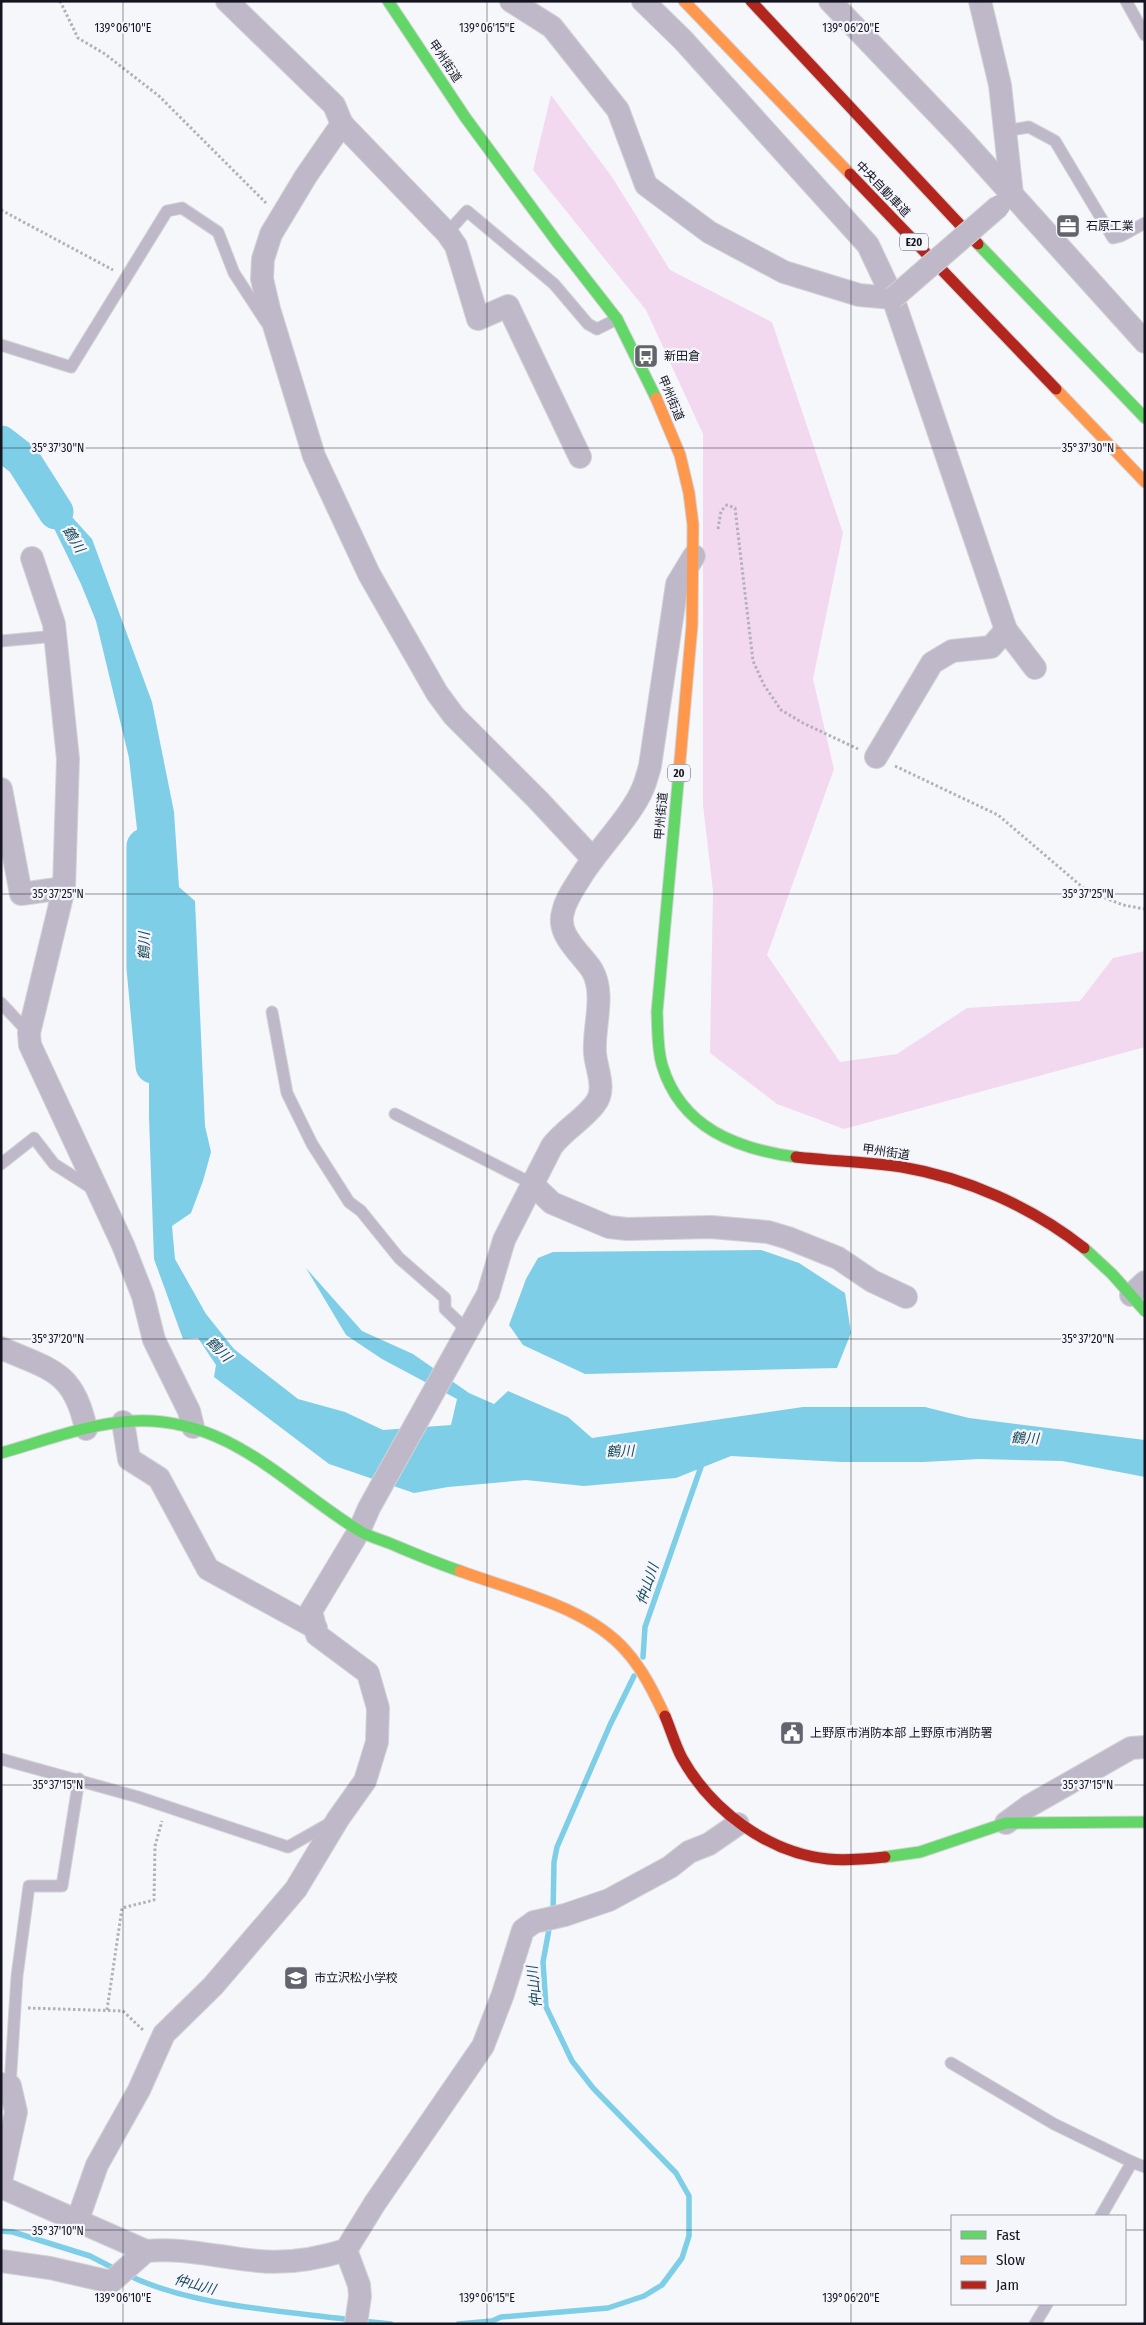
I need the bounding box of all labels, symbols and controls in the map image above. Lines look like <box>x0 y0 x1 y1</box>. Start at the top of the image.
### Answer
text: 139°06'10"E <box>95 21 152 35</box>
text: 139°06'15"E <box>459 21 515 35</box>
text: 139°06'20"E <box>822 21 880 35</box>
street label: 甲州街道 <box>426 37 464 85</box>
street label: 中央自動車道 <box>853 158 913 220</box>
office icon: 石原工業 <box>1055 213 1081 239</box>
place label: 石原工業 <box>1086 219 1134 233</box>
road number: E20 <box>900 233 928 250</box>
bus stop icon: 新田倉 <box>633 343 659 369</box>
place label: 新田倉 <box>664 349 700 363</box>
street label: 甲州街道 <box>655 373 687 423</box>
text: 35°37'30"N <box>32 441 84 455</box>
text: 35°37'30"N <box>1062 441 1114 455</box>
water label: 鶴川 <box>59 523 89 557</box>
road number: 20 <box>668 764 690 781</box>
street label: 甲州街道 <box>652 791 670 841</box>
text: 35°37'25"N <box>32 887 84 901</box>
text: 35°37'25"N <box>1062 887 1114 901</box>
water label: 鶴川 <box>136 930 153 960</box>
street label: 甲州街道 <box>861 1142 911 1162</box>
text: 35°37'20"N <box>32 1332 84 1346</box>
text: 35°37'20"N <box>1062 1332 1114 1346</box>
water label: 鶴川 <box>203 1333 236 1367</box>
water label: 鶴川 <box>1011 1430 1041 1448</box>
water label: 鶴川 <box>606 1442 636 1460</box>
water label: 仲山川 <box>633 1560 663 1607</box>
public building icon: 上野原市消防本部 上野原市消防署 <box>779 1720 805 1746</box>
place label: 上野原市消防本部 上野原市消防署 <box>810 1726 993 1740</box>
text: 35°37'15"N <box>33 1778 83 1792</box>
text: 35°37'15"N <box>1063 1778 1113 1792</box>
water label: 仲山川 <box>524 1963 545 2009</box>
school or university icon: 市立沢松小学校 <box>283 1965 309 1991</box>
place label: 市立沢松小学校 <box>314 1971 398 1985</box>
legend <box>951 2215 1126 2305</box>
text: 35°37'10"N <box>32 2224 84 2238</box>
text: Fast <box>996 2226 1020 2244</box>
text: Slow <box>996 2251 1025 2269</box>
water label: 仲山川 <box>172 2271 219 2299</box>
text: Jam <box>996 2276 1019 2294</box>
text: 139°06'10"E <box>95 2291 152 2305</box>
text: 139°06'15"E <box>459 2291 515 2305</box>
text: 139°06'20"E <box>822 2291 880 2305</box>

